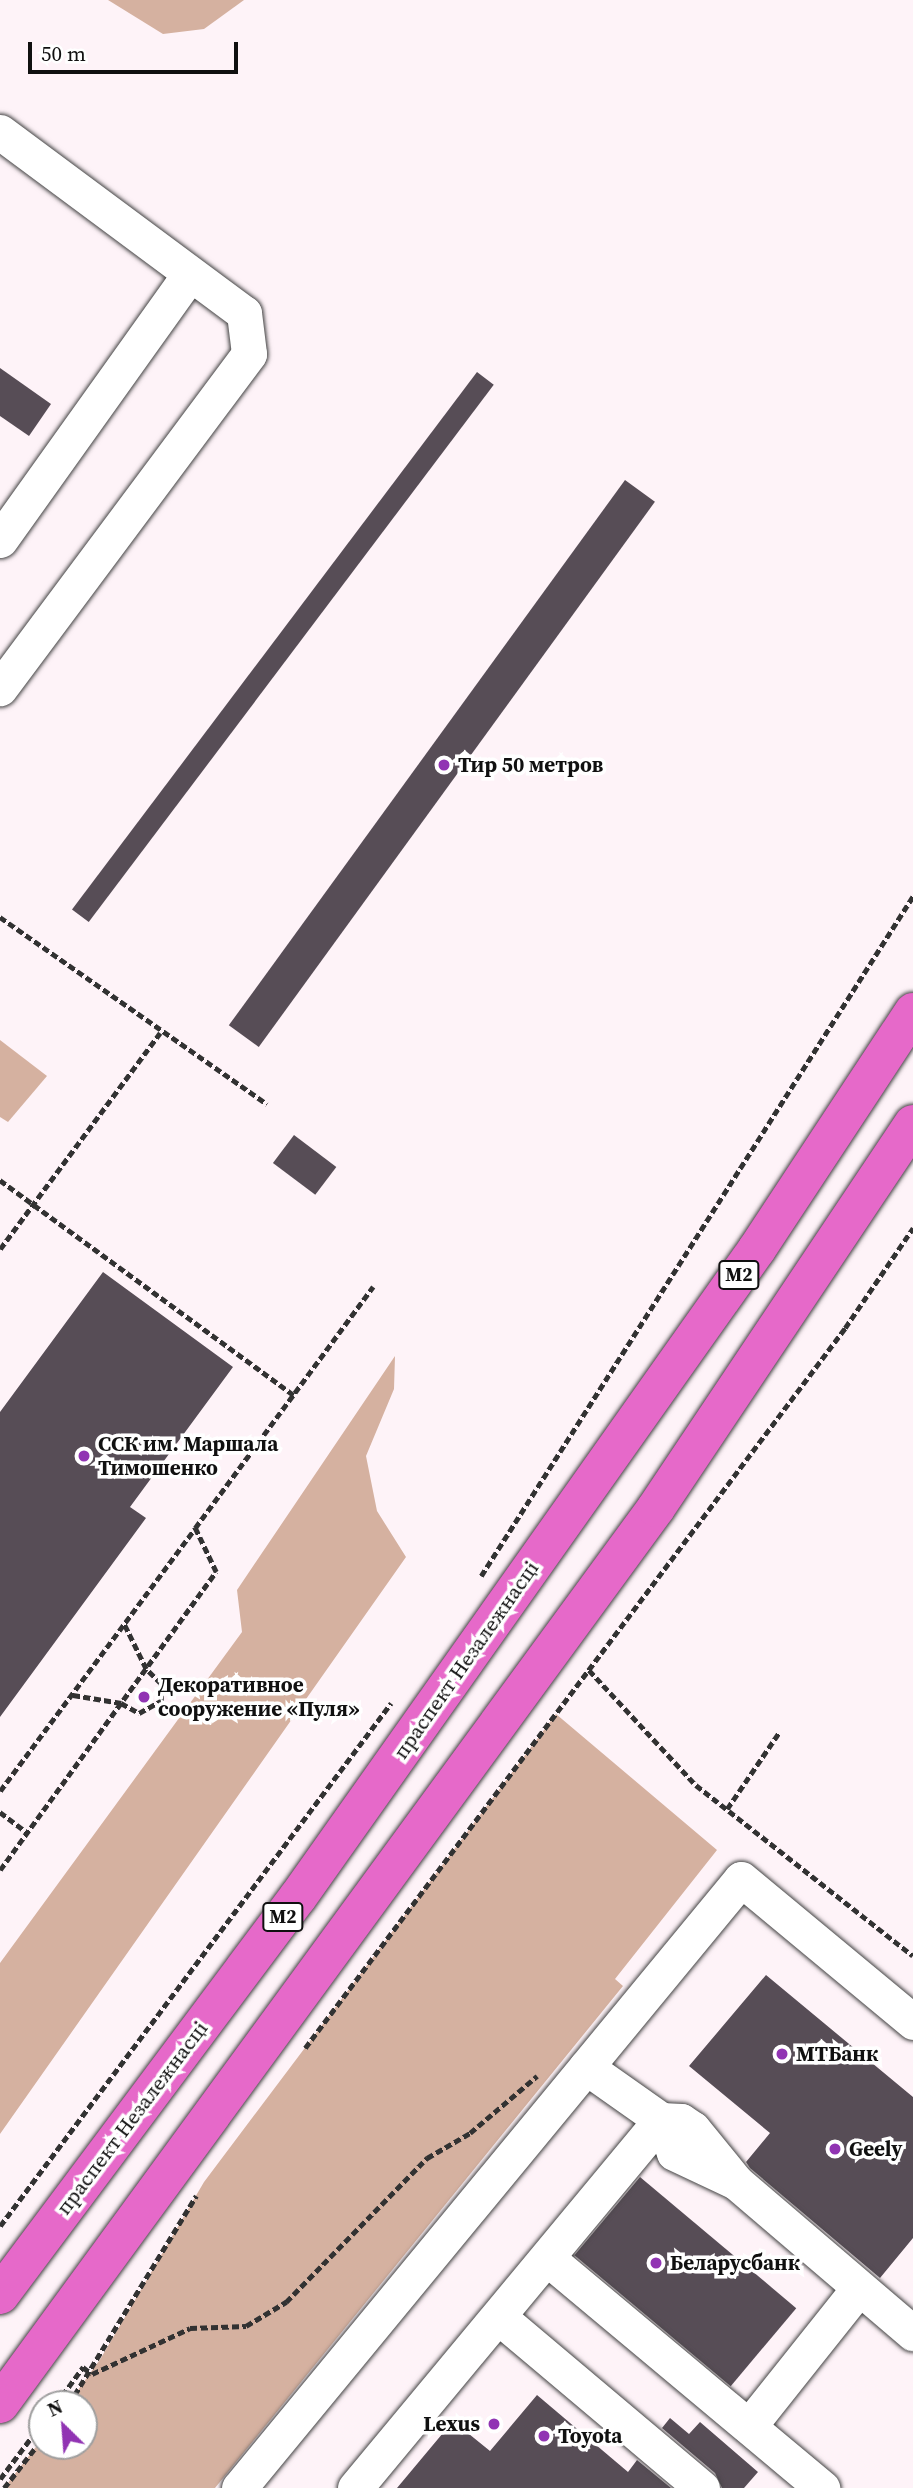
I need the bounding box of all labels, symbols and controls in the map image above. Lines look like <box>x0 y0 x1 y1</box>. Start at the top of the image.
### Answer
scale bar <box>32 28 242 72</box>
text: 50 m <box>41 39 86 68</box>
place label: Тир 50 метров <box>458 752 603 778</box>
marker: Тир 50 метров <box>436 757 452 773</box>
road number: М2 <box>718 1260 760 1290</box>
place label: ССК им. Маршала Тимошенко <box>98 1431 278 1481</box>
marker: ССК им. Маршала Тимошенко <box>76 1448 92 1464</box>
street label: праспект Незалежнасці <box>388 1556 544 1764</box>
place label: Декоративное сооружение «Пуля» <box>158 1672 359 1722</box>
marker: Декоративное сооружение «Пуля» <box>136 1689 152 1705</box>
road number: М2 <box>262 1901 304 1932</box>
street label: праспект Незалежнасці <box>51 2016 213 2220</box>
place label: МТБанк <box>796 2041 878 2067</box>
marker: МТБанк <box>774 2046 790 2062</box>
place label: Geely <box>849 2136 902 2162</box>
marker: Geely <box>827 2141 843 2157</box>
place label: Беларусбанк <box>670 2250 800 2276</box>
marker: Беларусбанк <box>648 2255 664 2271</box>
north arrow <box>28 2390 98 2460</box>
text: N <box>43 2393 67 2422</box>
place label: Lexus <box>423 2411 480 2437</box>
marker: Lexus <box>486 2416 502 2432</box>
place label: Toyota <box>558 2423 622 2449</box>
marker: Toyota <box>536 2428 552 2444</box>

